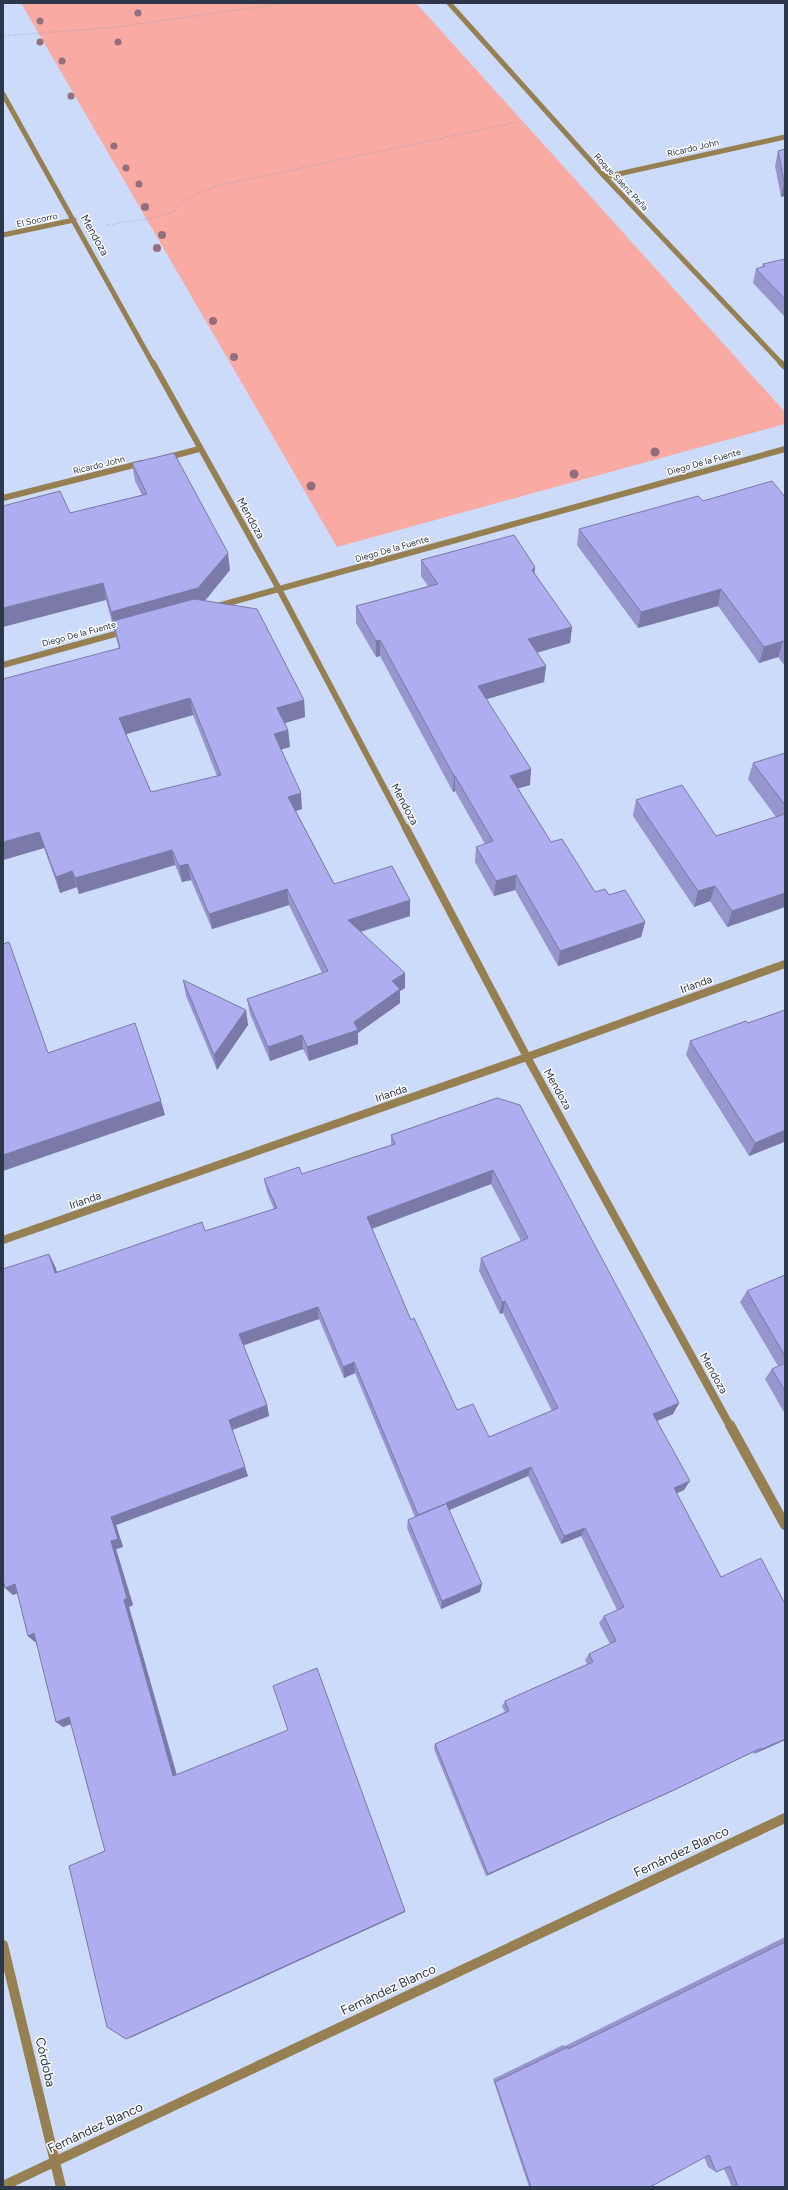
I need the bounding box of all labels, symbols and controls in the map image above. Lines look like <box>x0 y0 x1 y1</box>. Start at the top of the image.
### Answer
street label: Ricardo John <box>666 136 720 159</box>
street label: Roque Sáenz Peña <box>592 151 651 213</box>
street label: El Socorro <box>15 210 58 229</box>
street label: Mendoza <box>78 212 111 258</box>
street label: Diego De la Fuente <box>666 446 742 477</box>
street label: Ricardo John <box>72 453 126 476</box>
street label: Mendoza <box>234 495 267 541</box>
street label: Diego De la Fuente <box>354 533 430 564</box>
street label: Diego De la Fuente <box>41 618 117 649</box>
street label: Mendoza <box>388 781 421 827</box>
street label: Irlanda <box>678 973 714 996</box>
street label: Mendoza <box>541 1066 574 1112</box>
street label: Irlanda <box>373 1082 409 1105</box>
street label: Irlanda <box>67 1189 103 1212</box>
street label: Mendoza <box>697 1350 730 1396</box>
street label: Fernández Blanco <box>631 1823 731 1880</box>
street label: Fernández Blanco <box>338 1961 438 2018</box>
street label: Córdoba <box>33 2036 59 2089</box>
street label: Fernández Blanco <box>45 2099 145 2156</box>

